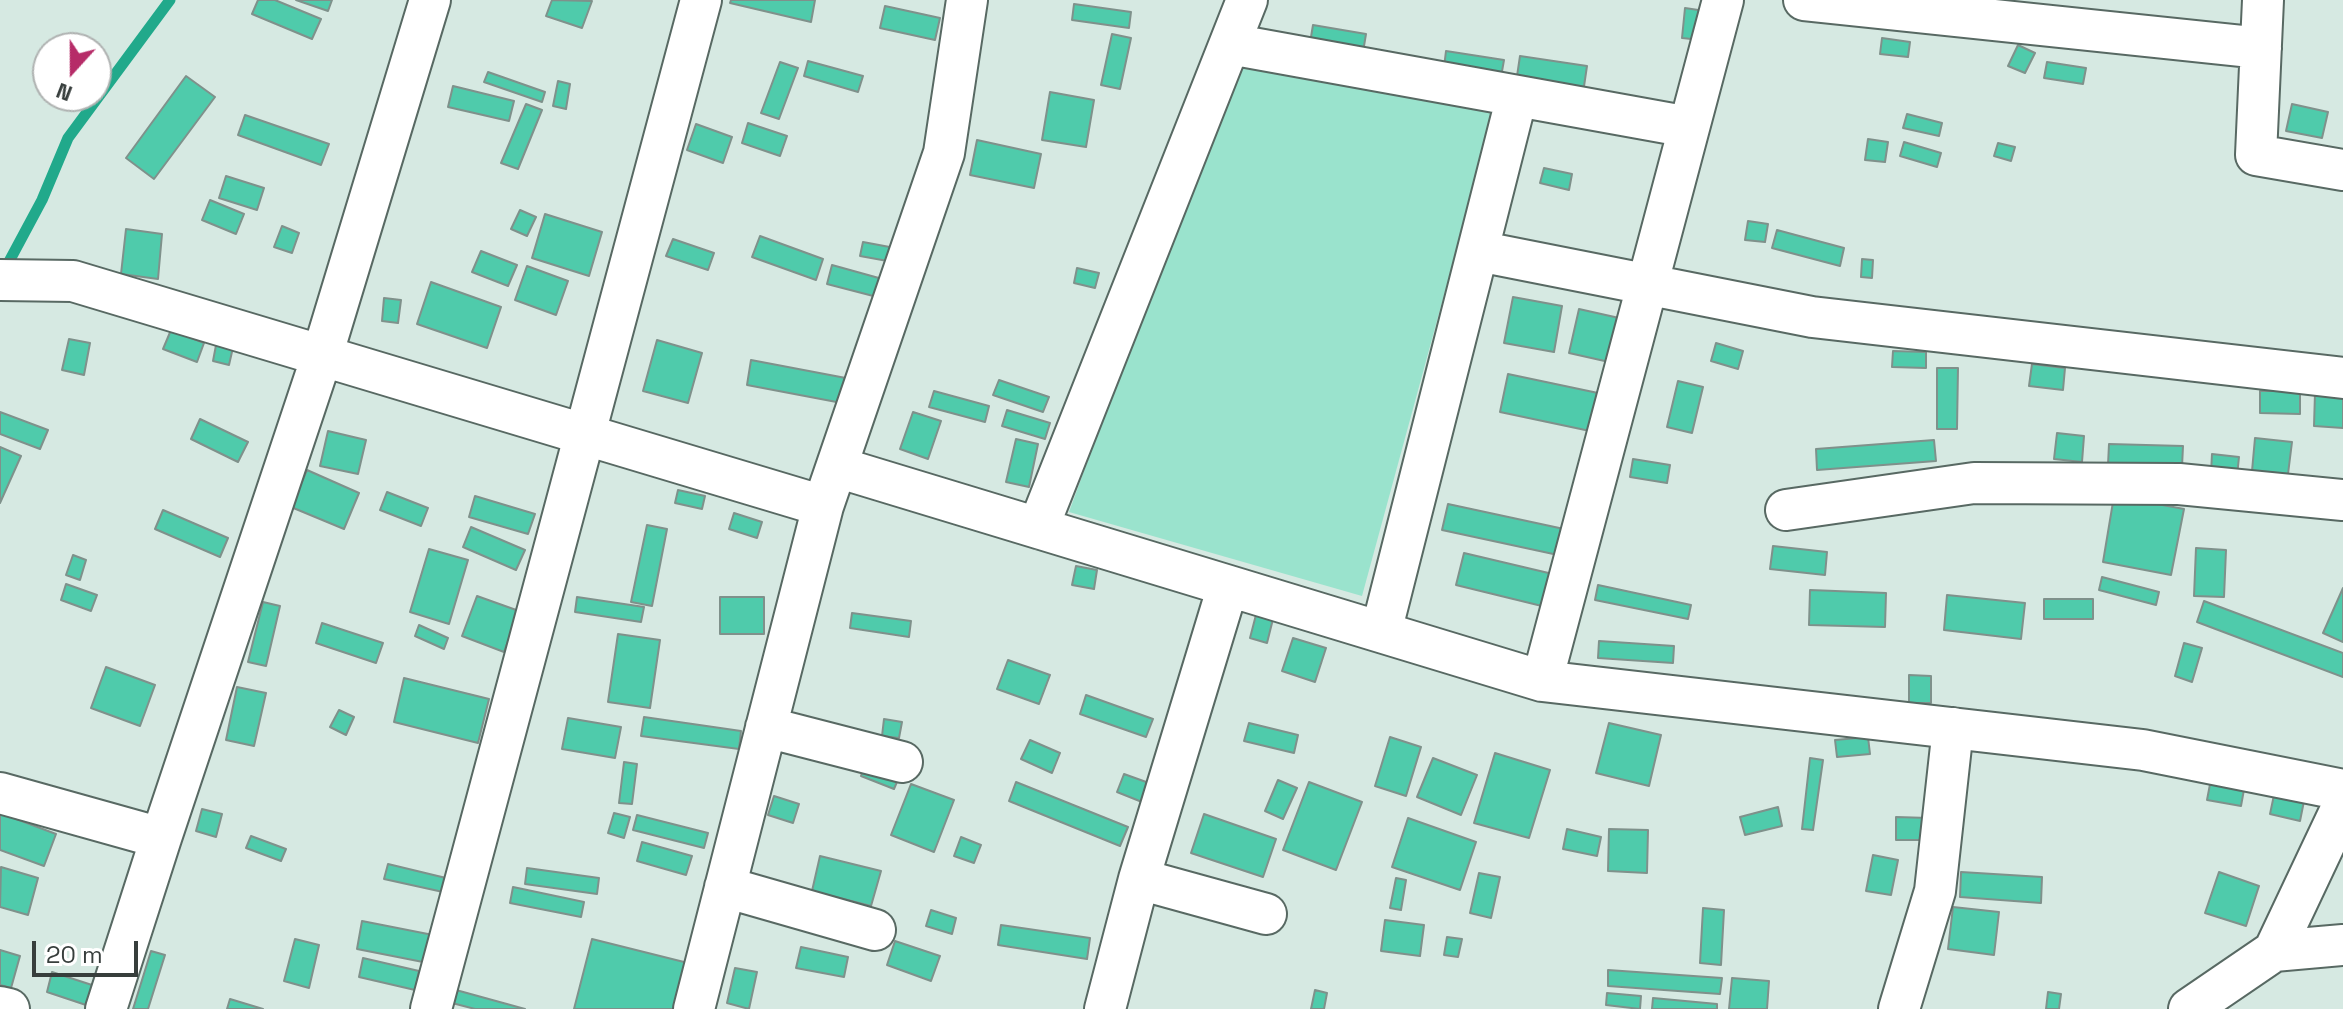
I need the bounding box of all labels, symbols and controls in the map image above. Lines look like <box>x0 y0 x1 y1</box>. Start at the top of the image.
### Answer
north arrow <box>32 32 112 112</box>
text: N <box>52 77 76 108</box>
scale bar <box>36 925 142 975</box>
text: 20 m <box>46 939 103 970</box>

